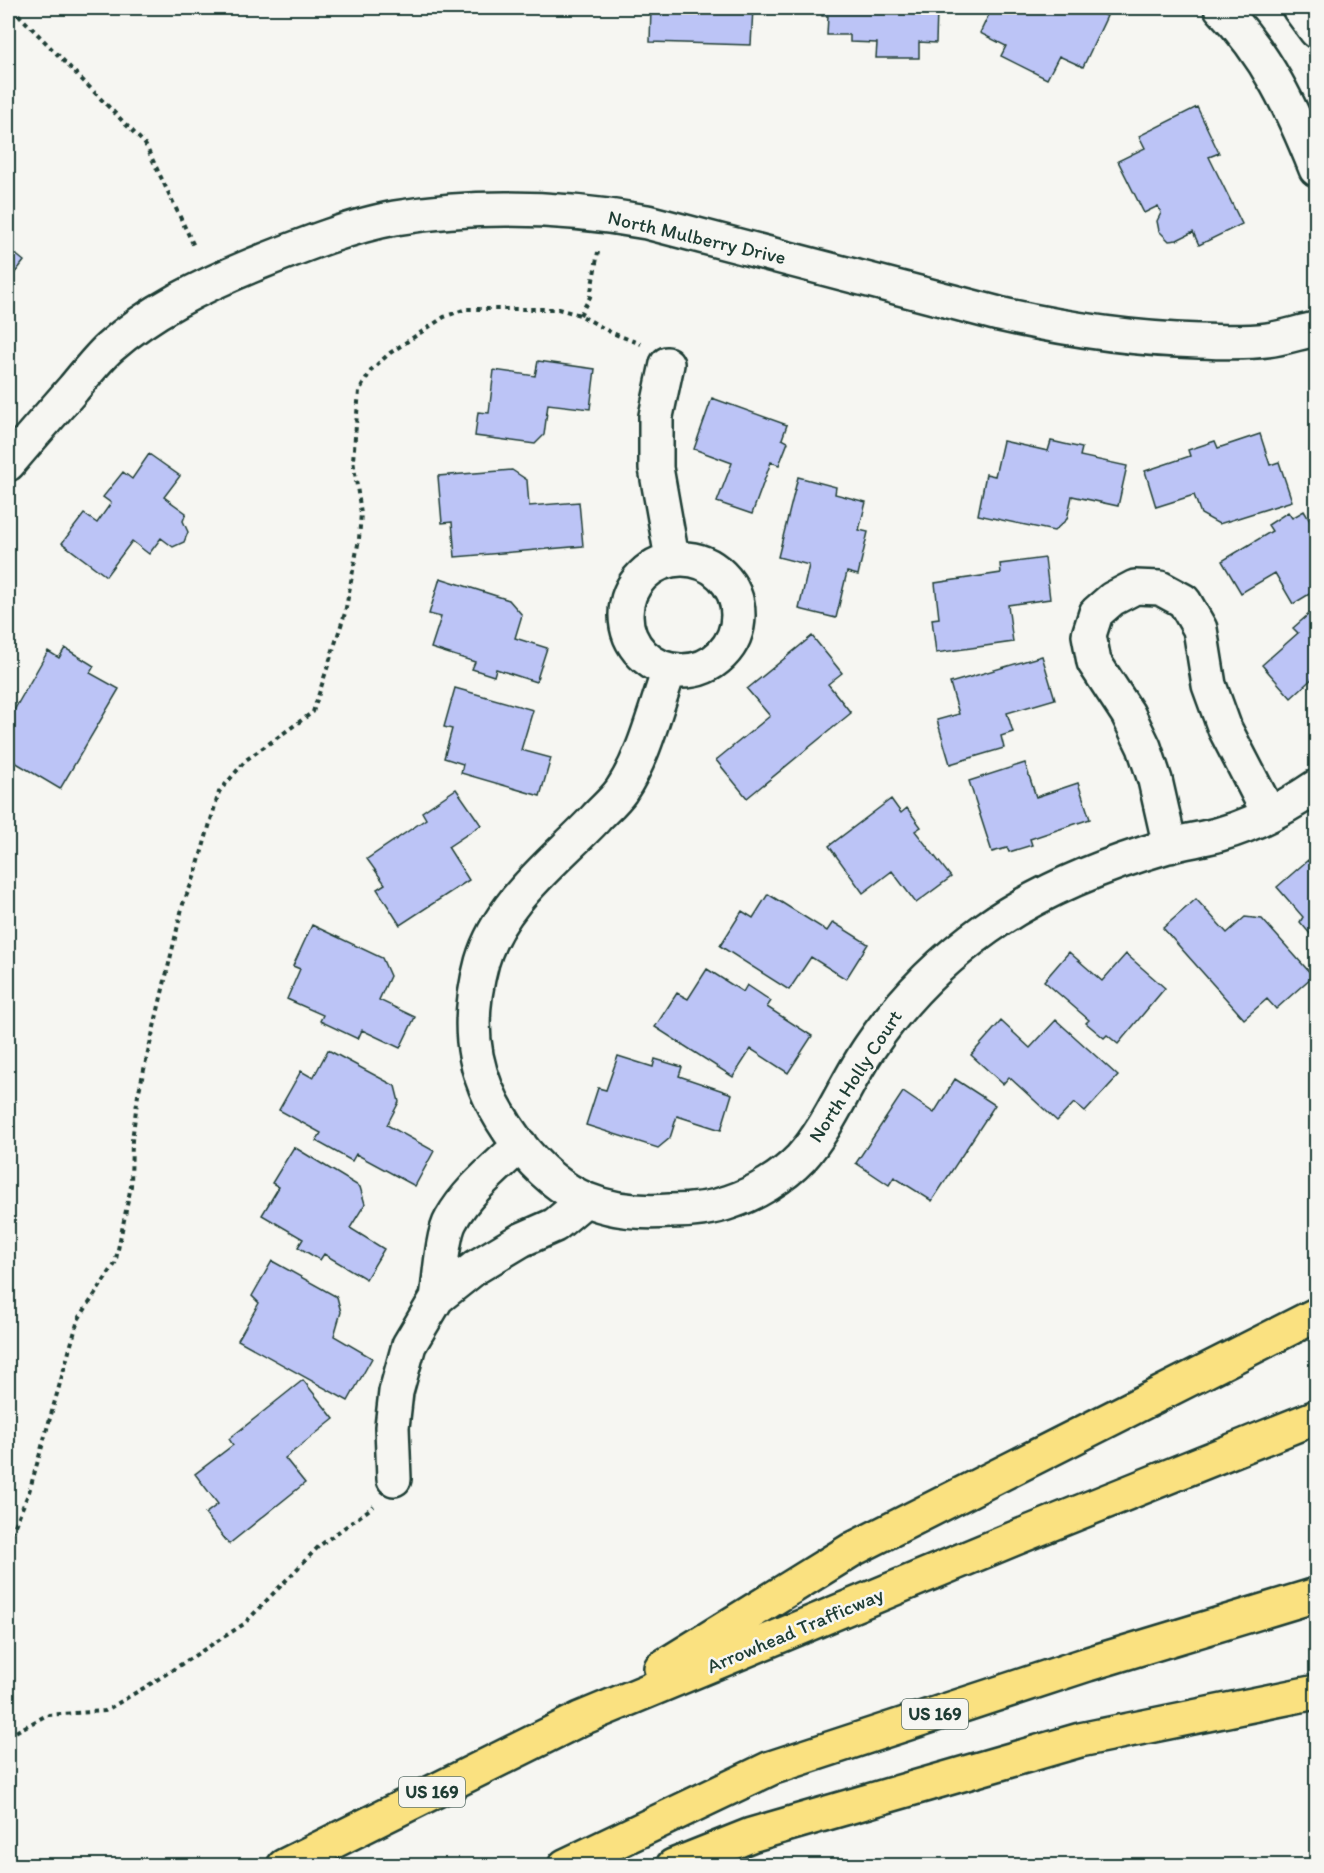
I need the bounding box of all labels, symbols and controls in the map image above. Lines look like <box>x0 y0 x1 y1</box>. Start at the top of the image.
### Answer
street label: North Mulberry Drive <box>606 205 788 269</box>
street label: North Holly Court <box>803 1005 907 1147</box>
street label: Arrowhead Trafficway <box>703 1582 887 1678</box>
road number: US 169 <box>902 1699 968 1729</box>
road number: US 169 <box>399 1777 465 1807</box>

